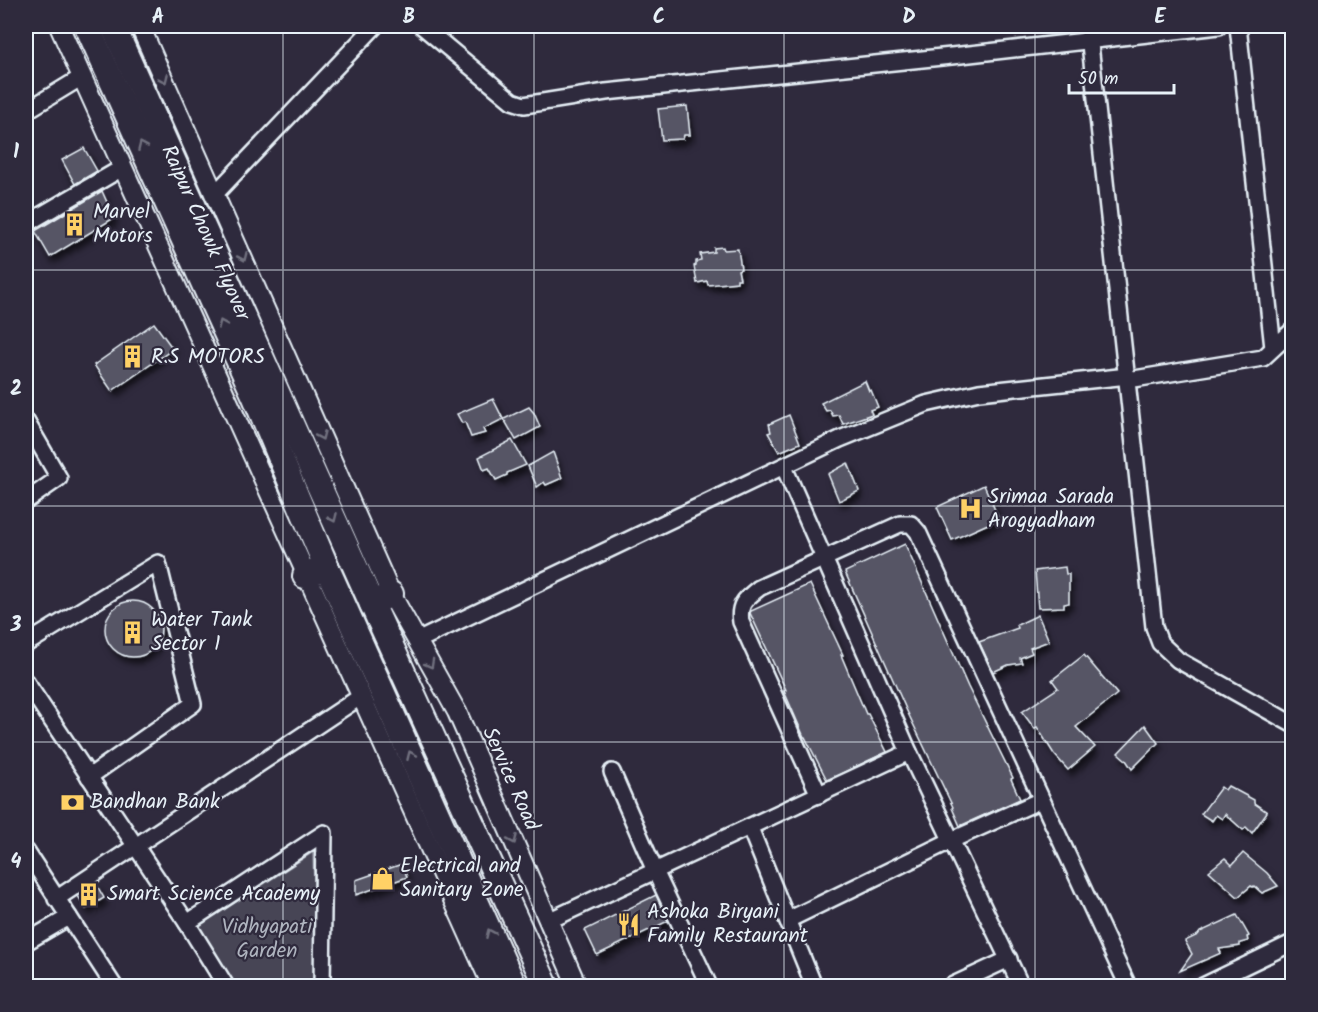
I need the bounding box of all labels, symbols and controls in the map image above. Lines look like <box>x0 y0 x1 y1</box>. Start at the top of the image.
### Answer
text: A <box>152 2 164 34</box>
text: B <box>403 2 415 34</box>
text: C <box>653 2 665 34</box>
text: D <box>902 2 916 34</box>
text: E <box>1154 2 1166 34</box>
scale bar <box>1069 57 1174 95</box>
text: 50 m <box>1078 65 1118 94</box>
one-way arrow <box>157 73 169 84</box>
text: 1 <box>13 137 19 169</box>
street label: Raipur Chowk Flyover <box>151 140 259 327</box>
one-way arrow <box>137 142 149 153</box>
place label: Marvel Motors <box>93 196 153 253</box>
building icon: Marvel Motors <box>62 211 88 237</box>
one-way arrow <box>235 251 247 262</box>
one-way arrow <box>217 320 229 331</box>
place label: R.S MOTORS <box>151 341 265 374</box>
building icon: R.S MOTORS <box>120 344 146 370</box>
text: 2 <box>10 374 22 406</box>
one-way arrow <box>314 430 326 441</box>
place label: Srimaa Sarada Arogyadham <box>988 481 1114 538</box>
hospital icon: Srimaa Sarada Arogyadham <box>957 496 983 522</box>
one-way arrow <box>326 512 338 523</box>
place label: Water Tank Sector 1 <box>151 604 252 661</box>
text: 3 <box>10 610 22 642</box>
building icon: Water Tank Sector 1 <box>120 619 146 645</box>
one-way arrow <box>423 658 434 668</box>
street label: Service Road <box>472 722 548 837</box>
one-way arrow <box>406 751 418 762</box>
place label: Bandhan Bank <box>90 786 220 819</box>
bank icon: Bandhan Bank <box>59 789 85 815</box>
one-way arrow <box>505 834 517 845</box>
text: 4 <box>11 847 22 879</box>
place label: Electrical and Sanitary Zone <box>400 850 524 907</box>
shop icon: Electrical and Sanitary Zone <box>369 865 395 891</box>
place label: Smart Science Academy <box>107 878 320 911</box>
building icon: Smart Science Academy <box>76 881 102 907</box>
place label: Ashoka Biryani Family Restaurant <box>647 896 809 953</box>
park label: Vidhyapati Garden <box>222 911 313 968</box>
restaurant icon: Ashoka Biryani Family Restaurant <box>616 911 642 937</box>
one-way arrow <box>486 929 498 940</box>

